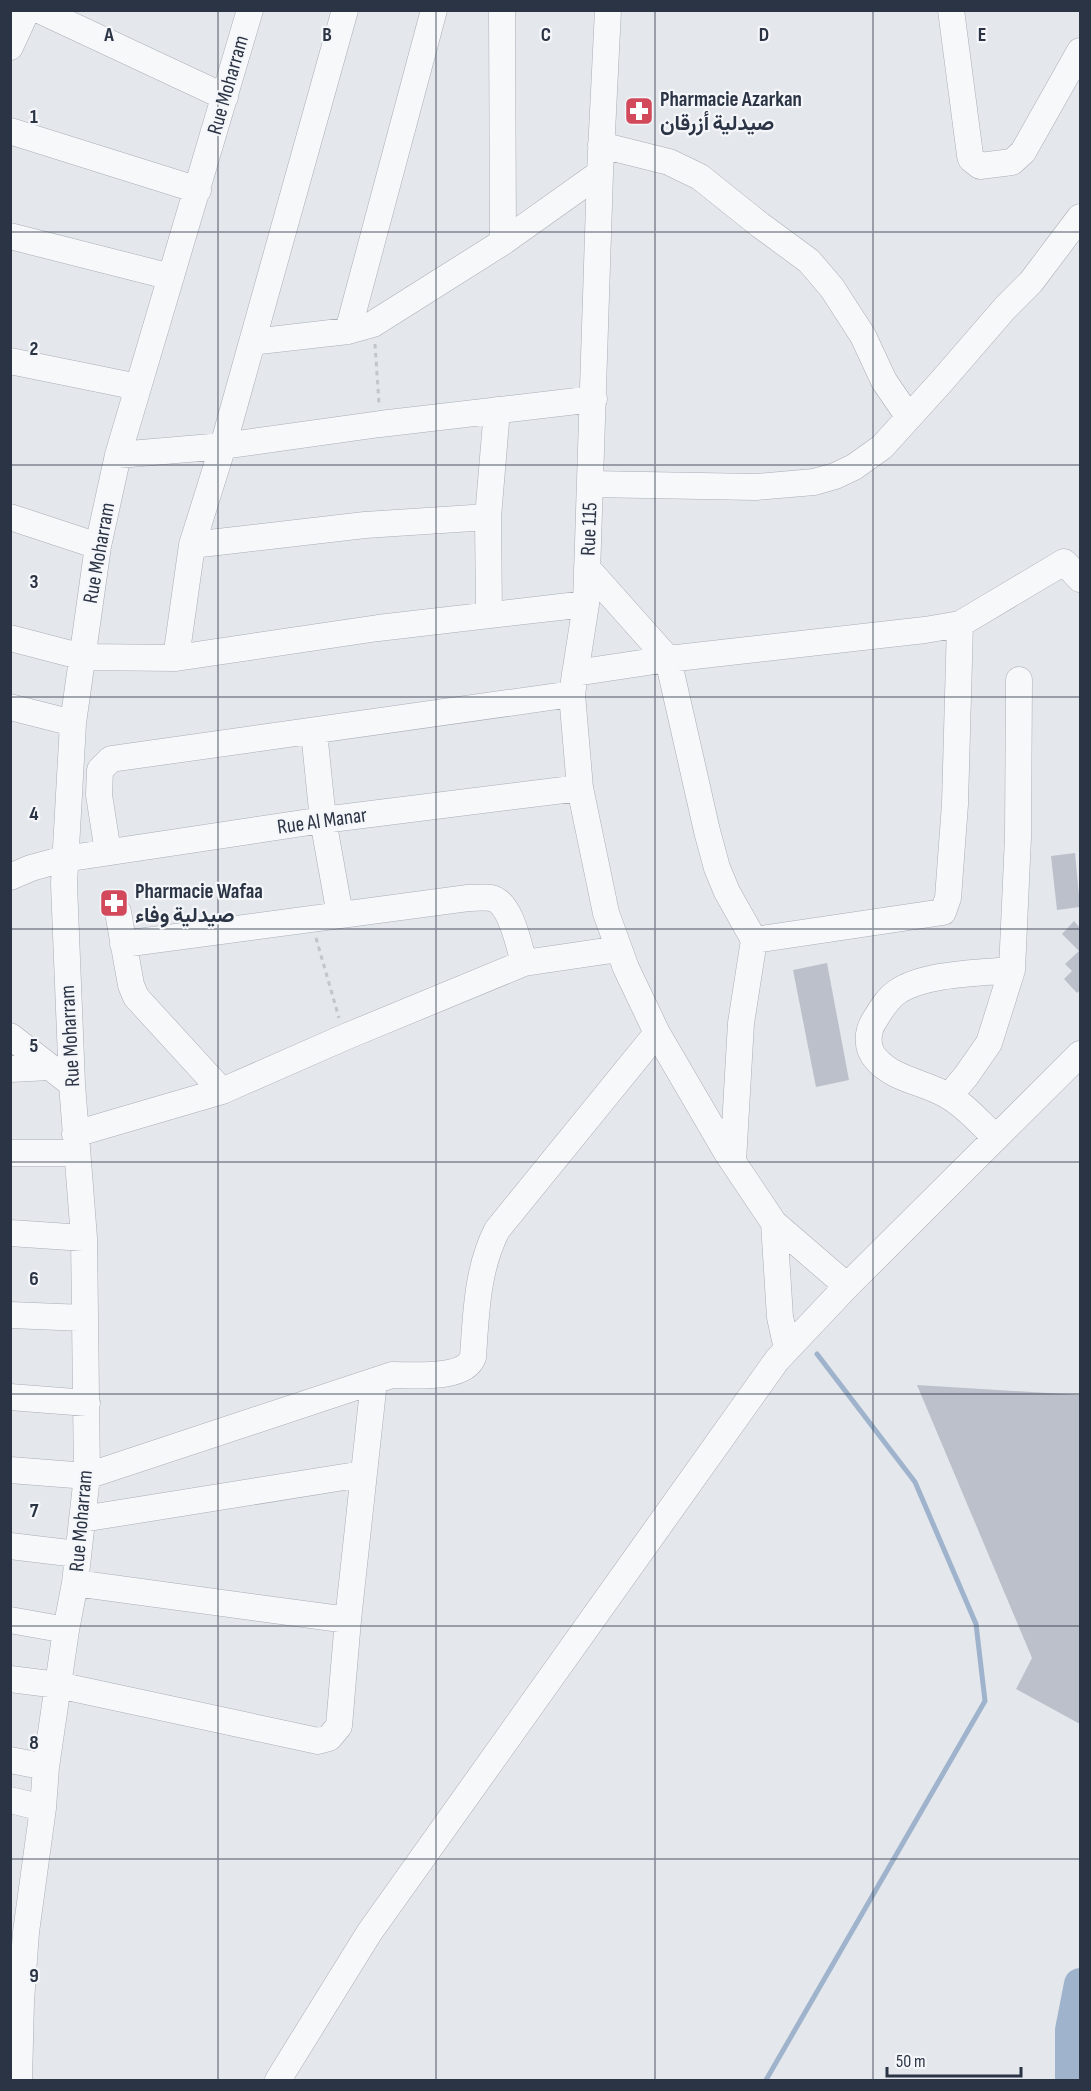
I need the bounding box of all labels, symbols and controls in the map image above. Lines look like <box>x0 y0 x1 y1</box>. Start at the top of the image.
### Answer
text: A <box>103 23 114 47</box>
text: B <box>322 23 332 47</box>
text: C <box>541 23 551 47</box>
text: D <box>759 23 769 47</box>
text: E <box>978 23 986 47</box>
street label: Rue Moharram <box>202 33 254 137</box>
place label: Pharmacie Azarkan صيدلية أزرقان <box>660 87 802 136</box>
pharmacy icon: Pharmacie Azarkan صيدلية أزرقان <box>623 95 655 127</box>
text: 1 <box>30 105 38 129</box>
text: 2 <box>30 337 38 361</box>
street label: Rue Moharram <box>78 501 120 605</box>
street label: Rue 115 <box>576 502 602 556</box>
text: 3 <box>30 570 39 594</box>
text: 4 <box>29 802 39 826</box>
street label: Rue Al Manar <box>275 802 369 840</box>
place label: Pharmacie Wafaa صيدلية وفاء <box>135 879 263 928</box>
pharmacy icon: Pharmacie Wafaa صيدلية وفاء <box>98 887 130 919</box>
street label: Rue Moharram <box>55 985 85 1087</box>
text: 5 <box>30 1034 39 1058</box>
text: 6 <box>29 1267 39 1291</box>
street label: Rue Moharram <box>64 1469 98 1573</box>
text: 7 <box>30 1499 39 1523</box>
text: 8 <box>29 1731 39 1755</box>
text: 9 <box>29 1964 39 1988</box>
scale bar <box>887 2040 1020 2078</box>
text: 50 m <box>896 2051 926 2072</box>

